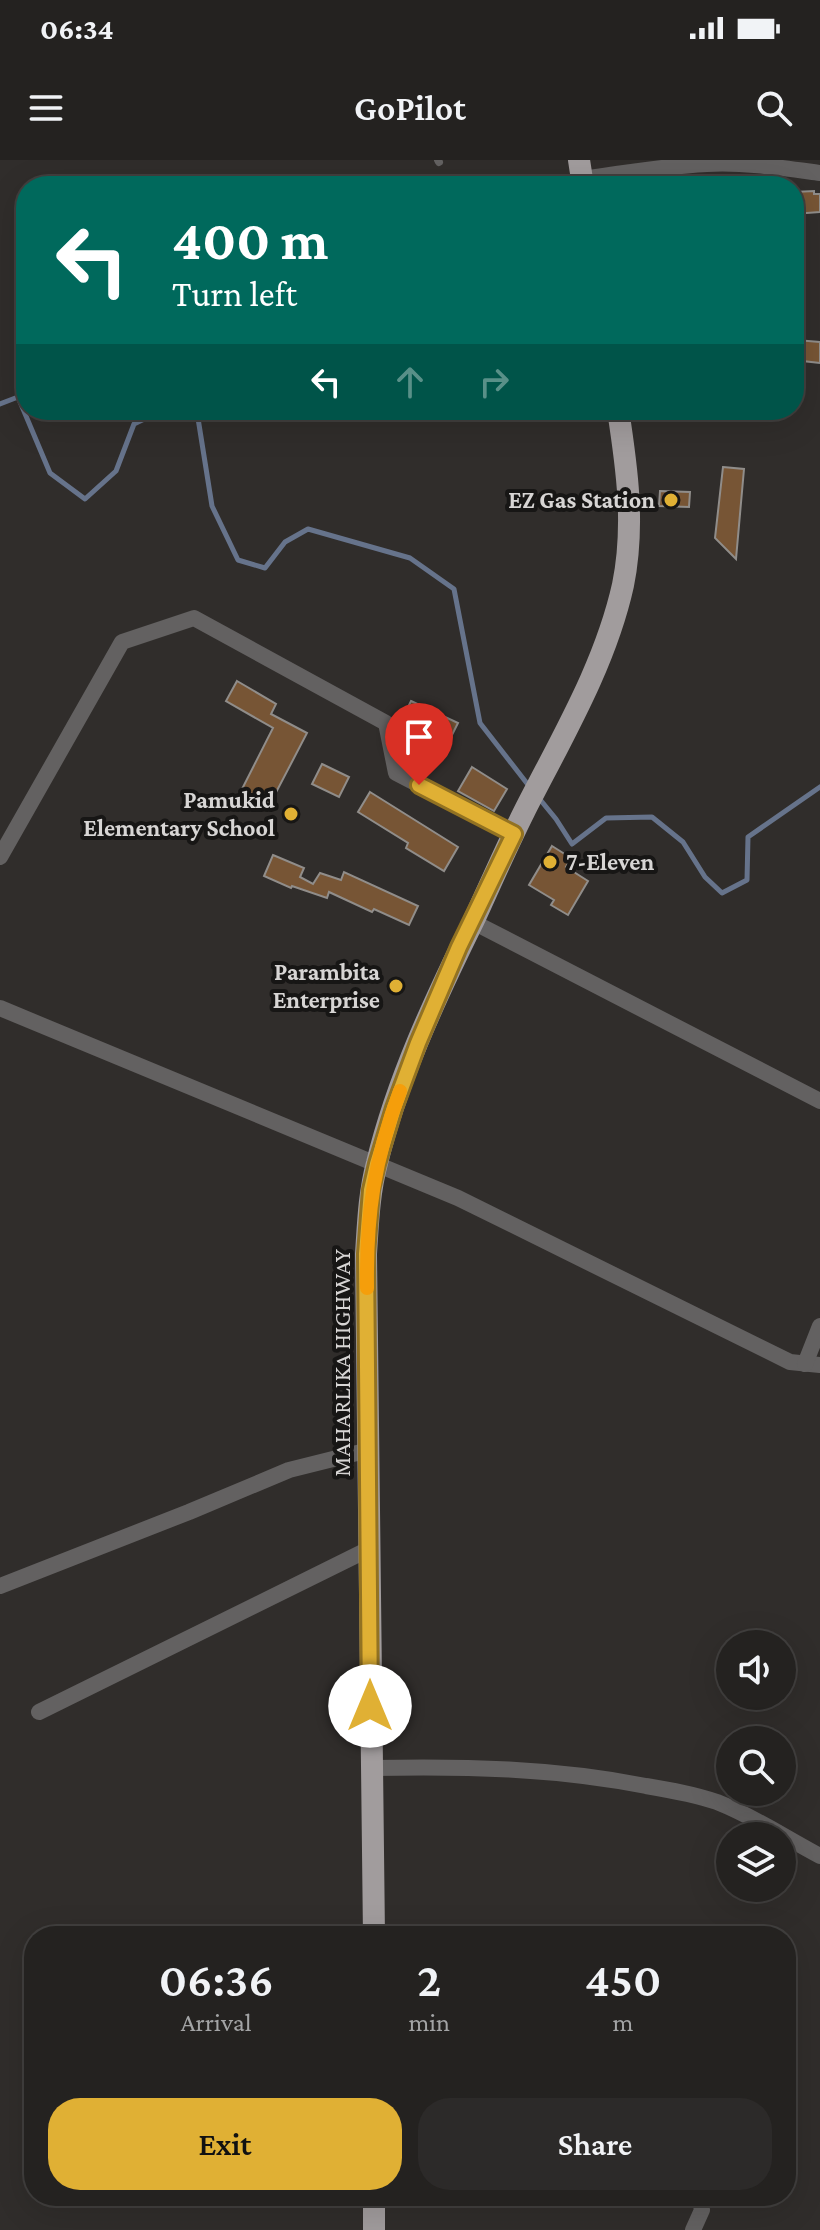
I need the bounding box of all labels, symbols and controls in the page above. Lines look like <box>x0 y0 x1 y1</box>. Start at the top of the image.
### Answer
text: 06:34 <box>40 12 114 45</box>
icon: menu <box>24 86 68 130</box>
icon: search <box>752 86 796 130</box>
text: GoPilot <box>354 88 466 128</box>
icon: left <box>40 208 144 312</box>
text: 400 m <box>172 209 328 271</box>
text: Turn left <box>172 274 297 314</box>
icon: left <box>304 360 348 404</box>
icon: ahead <box>388 360 432 404</box>
icon: right <box>472 360 516 404</box>
place label: EZ Gas Station <box>508 486 655 513</box>
marker: EZ Gas Station <box>662 491 680 509</box>
pin <box>385 703 453 785</box>
icon: arrive <box>397 715 441 759</box>
place label: Pamukid Elementary School <box>83 786 275 841</box>
marker: Pamukid Elementary School <box>282 805 300 823</box>
place label: 7-Eleven <box>566 848 654 875</box>
marker: 7-Eleven <box>541 853 559 871</box>
place label: Parambita Enterprise <box>273 958 380 1013</box>
marker: Parambita Enterprise <box>387 977 405 995</box>
street label: MAHARLIKA HIGHWAY <box>328 1249 355 1477</box>
map controls <box>716 1630 796 1902</box>
button: sound <box>716 1630 796 1710</box>
position arrow <box>328 1664 412 1748</box>
button: search <box>716 1726 796 1806</box>
button: layers <box>716 1822 796 1902</box>
text: 06:36 <box>159 1953 274 2006</box>
text: 2 <box>417 1953 441 2006</box>
text: 450 <box>585 1953 661 2006</box>
text: Arrival <box>181 2008 252 2037</box>
text: min <box>408 2008 450 2037</box>
text: m <box>613 2008 633 2037</box>
button: Exit <box>48 2098 402 2190</box>
button: Share <box>418 2098 772 2190</box>

